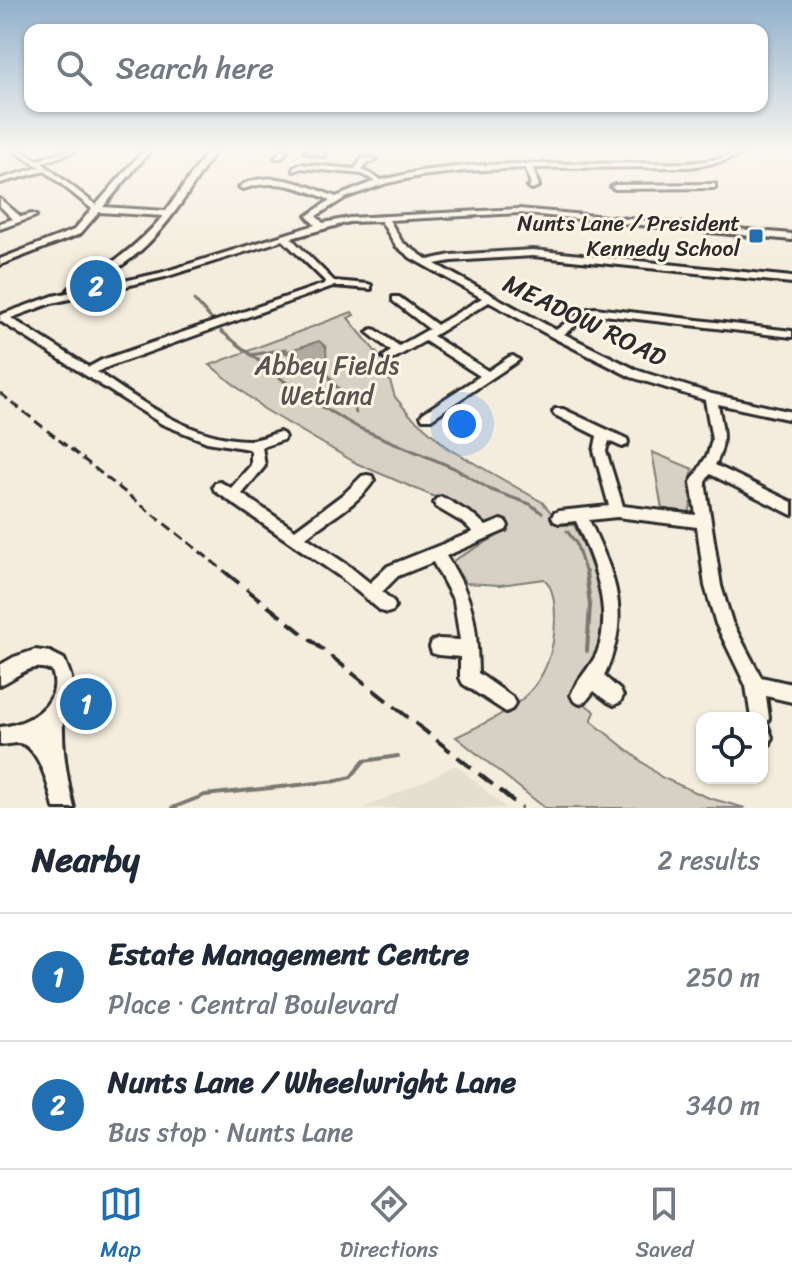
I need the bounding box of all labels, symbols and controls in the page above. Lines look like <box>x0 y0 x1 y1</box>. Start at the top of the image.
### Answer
search box <box>24 24 768 112</box>
text: Search here <box>116 41 274 95</box>
icon: search <box>52 46 96 90</box>
place label: Nunts Lane / President Kennedy School <box>517 204 741 268</box>
marker: Nunts Lane / President Kennedy School <box>747 227 765 245</box>
pin: 2 <box>70 256 122 316</box>
street label: MEADOW ROAD <box>495 260 675 380</box>
park label: Abbey Fields Wetland <box>254 342 399 418</box>
your location <box>442 404 482 444</box>
pin: 1 <box>60 674 112 734</box>
map controls <box>696 712 768 784</box>
button: locate <box>696 712 768 784</box>
text: Nearby <box>32 830 140 890</box>
text: 2 results <box>658 837 760 883</box>
text: Estate Management Centre <box>108 927 469 981</box>
text: 1 <box>52 954 64 1000</box>
text: 250 m <box>686 954 760 1000</box>
text: Place · Central Boulevard <box>108 981 397 1027</box>
text: Nunts Lane / Wheelwright Lane <box>108 1055 516 1109</box>
text: 2 <box>50 1082 66 1128</box>
text: 340 m <box>686 1082 760 1128</box>
text: Bus stop · Nunts Lane <box>108 1109 353 1155</box>
tab: Map <box>99 1182 143 1269</box>
tab: Directions <box>340 1182 438 1269</box>
tab: Saved <box>635 1182 693 1269</box>

